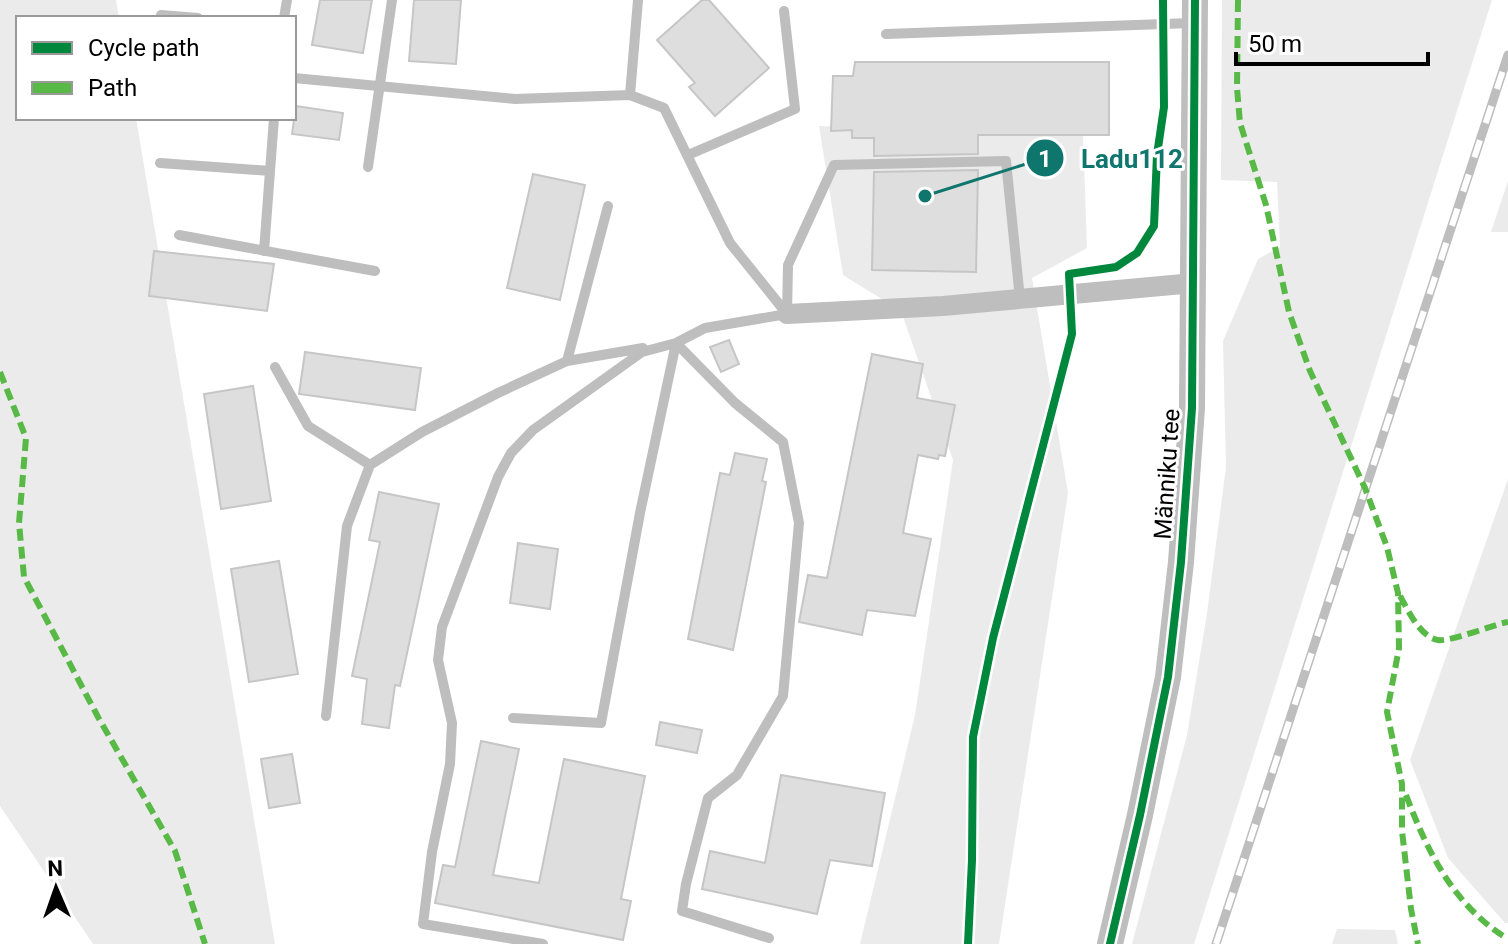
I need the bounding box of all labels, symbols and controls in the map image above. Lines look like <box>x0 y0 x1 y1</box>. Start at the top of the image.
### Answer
legend <box>16 16 296 120</box>
scale bar <box>1236 16 1428 66</box>
text: 50 m <box>1248 30 1302 58</box>
text: Cycle path <box>88 34 200 62</box>
text: Path <box>88 74 137 102</box>
callout: Ladu112 <box>1025 133 1199 183</box>
text: Ladu112 <box>1081 144 1183 174</box>
text: 1 <box>1038 145 1052 173</box>
street label: Männiku tee <box>1148 408 1186 540</box>
north arrow <box>16 848 96 928</box>
text: N <box>47 856 64 881</box>

